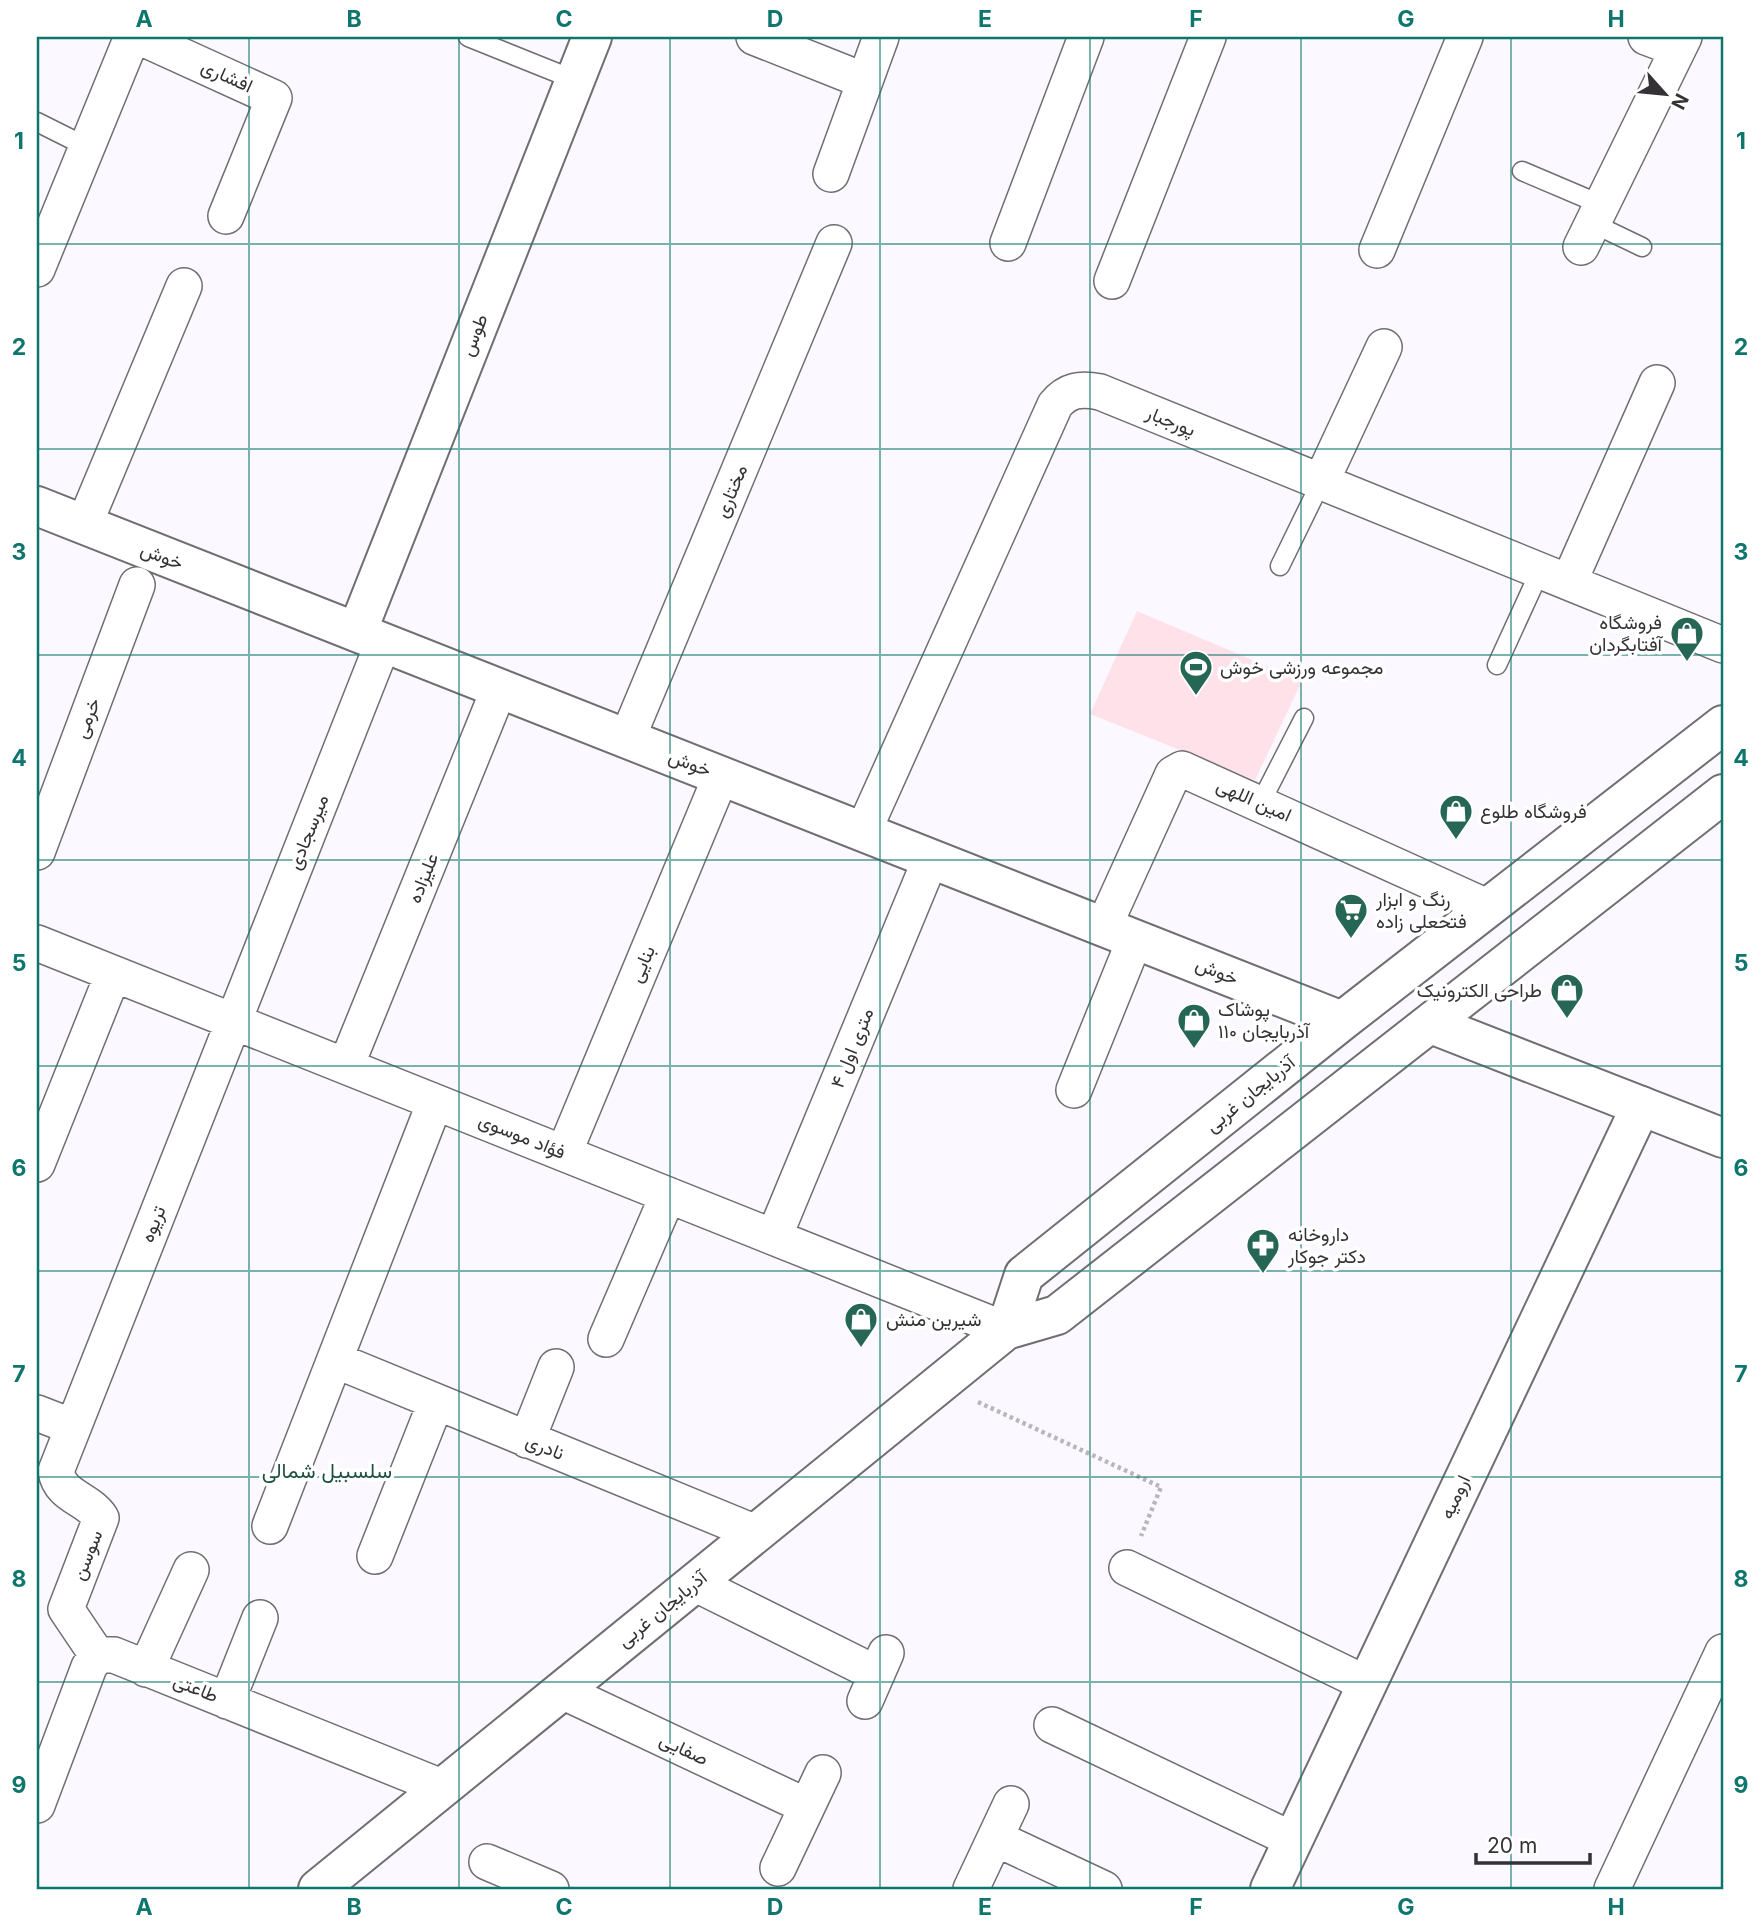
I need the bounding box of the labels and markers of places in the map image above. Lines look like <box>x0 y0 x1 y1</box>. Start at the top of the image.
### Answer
place label: فروشگاه آفتابگردان <box>1589 611 1664 656</box>
shop icon: فروشگاه آفتابگردان <box>1668 614 1706 663</box>
sports icon: مجموعه ورزشی خوش <box>1177 648 1215 697</box>
place label: مجموعه ورزشی خوش <box>1220 656 1384 679</box>
shop icon: فروشگاه طلوع <box>1437 792 1475 841</box>
place label: فروشگاه طلوع <box>1480 800 1587 824</box>
place label: رنگ و ابزار فتحعلی زاده <box>1375 888 1467 933</box>
supermarket icon: رنگ و ابزار فتحعلی زاده <box>1332 891 1370 940</box>
shop icon: طراحی الکترونیک <box>1548 971 1586 1020</box>
place label: طراحی الکترونیک <box>1417 979 1542 1002</box>
place label: پوشاک آذربایجان ۱۱۰ <box>1218 998 1311 1043</box>
shop icon: پوشاک آذربایجان ۱۱۰ <box>1175 1001 1213 1050</box>
place label: داروخانه دکتر جوکار <box>1287 1223 1366 1268</box>
pharmacy icon: داروخانه دکتر جوکار <box>1244 1226 1282 1275</box>
shop icon: شیرین منش <box>842 1300 880 1349</box>
place label: شیرین منش <box>886 1308 982 1331</box>

